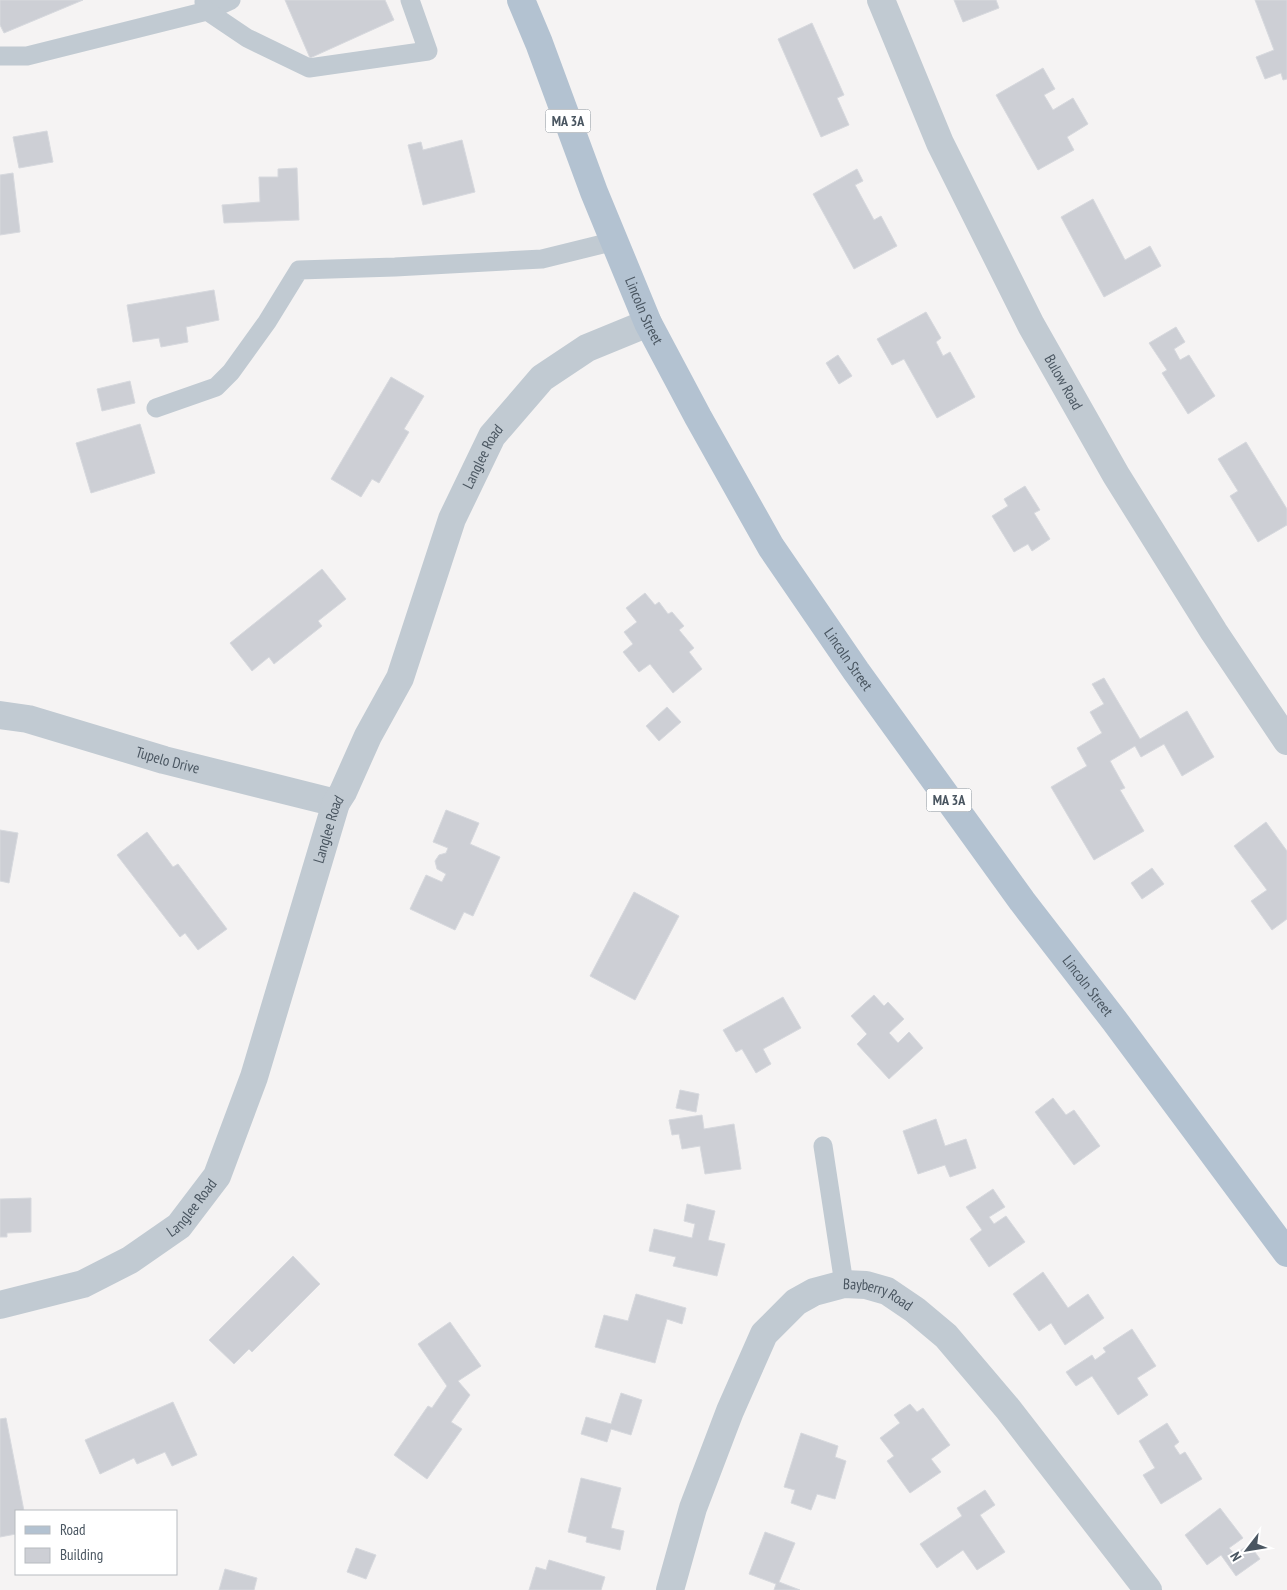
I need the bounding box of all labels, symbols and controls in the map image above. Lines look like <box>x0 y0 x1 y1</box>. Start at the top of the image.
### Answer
road number: MA 3A <box>546 110 590 132</box>
street label: Lincoln Street <box>621 274 668 347</box>
street label: Bulow Road <box>1041 351 1087 413</box>
street label: Langlee Road <box>458 420 507 492</box>
street label: Lincoln Street <box>820 624 877 694</box>
street label: Tupelo Drive <box>134 742 202 778</box>
road number: MA 3A <box>926 788 972 812</box>
street label: Langlee Road <box>309 791 348 865</box>
street label: Lincoln Street <box>1058 951 1118 1020</box>
street label: Langlee Road <box>163 1175 221 1241</box>
street label: Bayberry Road <box>843 1274 917 1315</box>
legend <box>15 1510 178 1575</box>
text: Road <box>60 1520 86 1539</box>
north arrow <box>1222 1525 1272 1575</box>
text: Building <box>60 1545 103 1564</box>
text: N <box>1226 1549 1246 1565</box>

